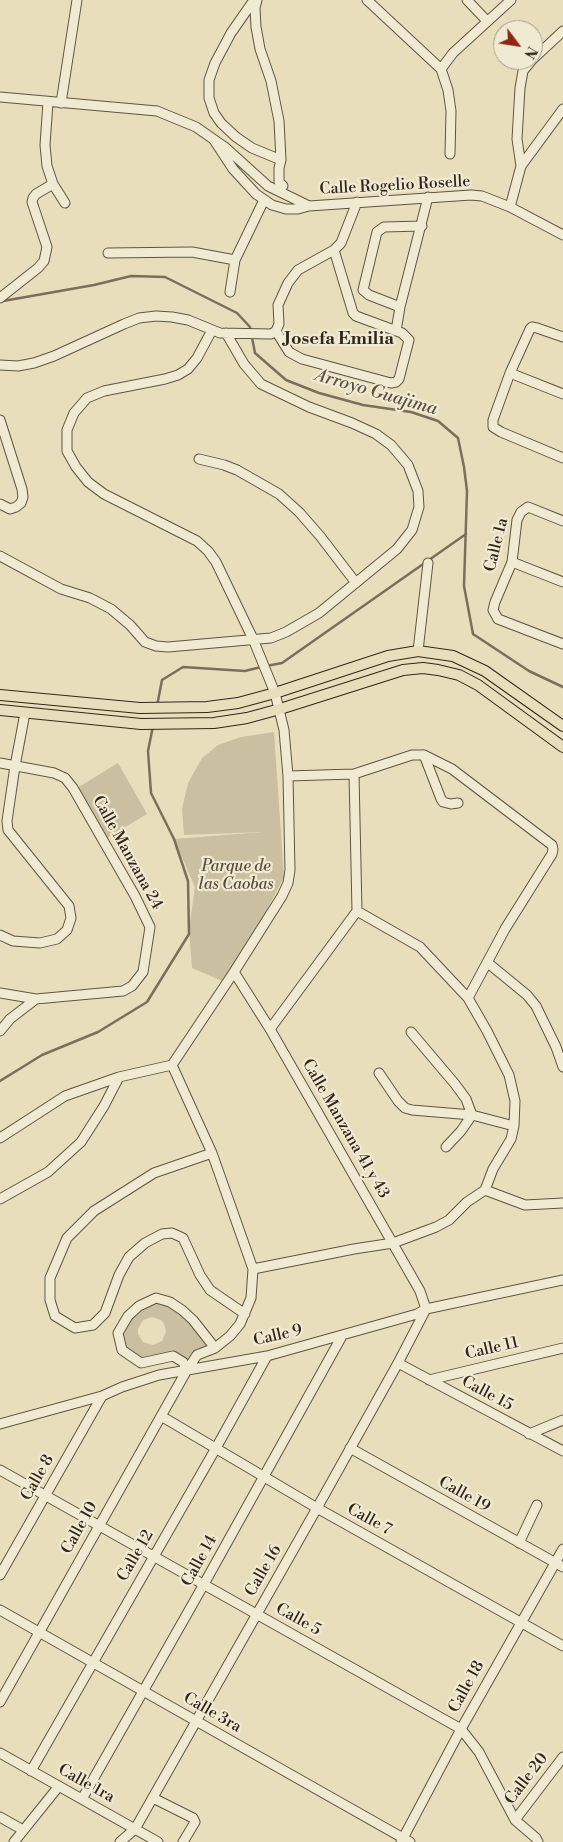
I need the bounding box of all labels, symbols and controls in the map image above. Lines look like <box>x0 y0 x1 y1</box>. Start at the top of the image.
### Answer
north arrow <box>493 20 543 70</box>
text: N <box>519 43 541 62</box>
street label: Calle Rogelio Roselle <box>319 172 471 200</box>
district label: Josefa Emilia <box>284 329 394 351</box>
water label: Arroyo Guajima <box>312 365 440 421</box>
street label: Calle 1a <box>481 516 513 574</box>
street label: Calle Manzana 24 <box>88 793 166 913</box>
park label: Parque de las Caobas <box>199 857 273 895</box>
street label: Calle Manzana 41 y 43 <box>297 1056 393 1202</box>
street label: Calle 9 <box>252 1321 304 1351</box>
street label: Calle 11 <box>463 1334 521 1364</box>
street label: Calle 15 <box>458 1372 516 1416</box>
street label: Calle 8 <box>17 1452 59 1504</box>
street label: Calle 19 <box>435 1473 493 1517</box>
street label: Calle 10 <box>58 1498 102 1558</box>
street label: Calle 7 <box>343 1500 395 1540</box>
street label: Calle 12 <box>114 1527 158 1585</box>
street label: Calle 14 <box>178 1532 222 1590</box>
street label: Calle 16 <box>242 1542 286 1600</box>
street label: Calle 5 <box>272 1600 324 1640</box>
street label: Calle 18 <box>445 1658 489 1716</box>
street label: Calle 3ra <box>180 1689 244 1737</box>
street label: Calle 20 <box>501 1749 553 1809</box>
street label: Calle 1ra <box>54 1761 118 1807</box>

